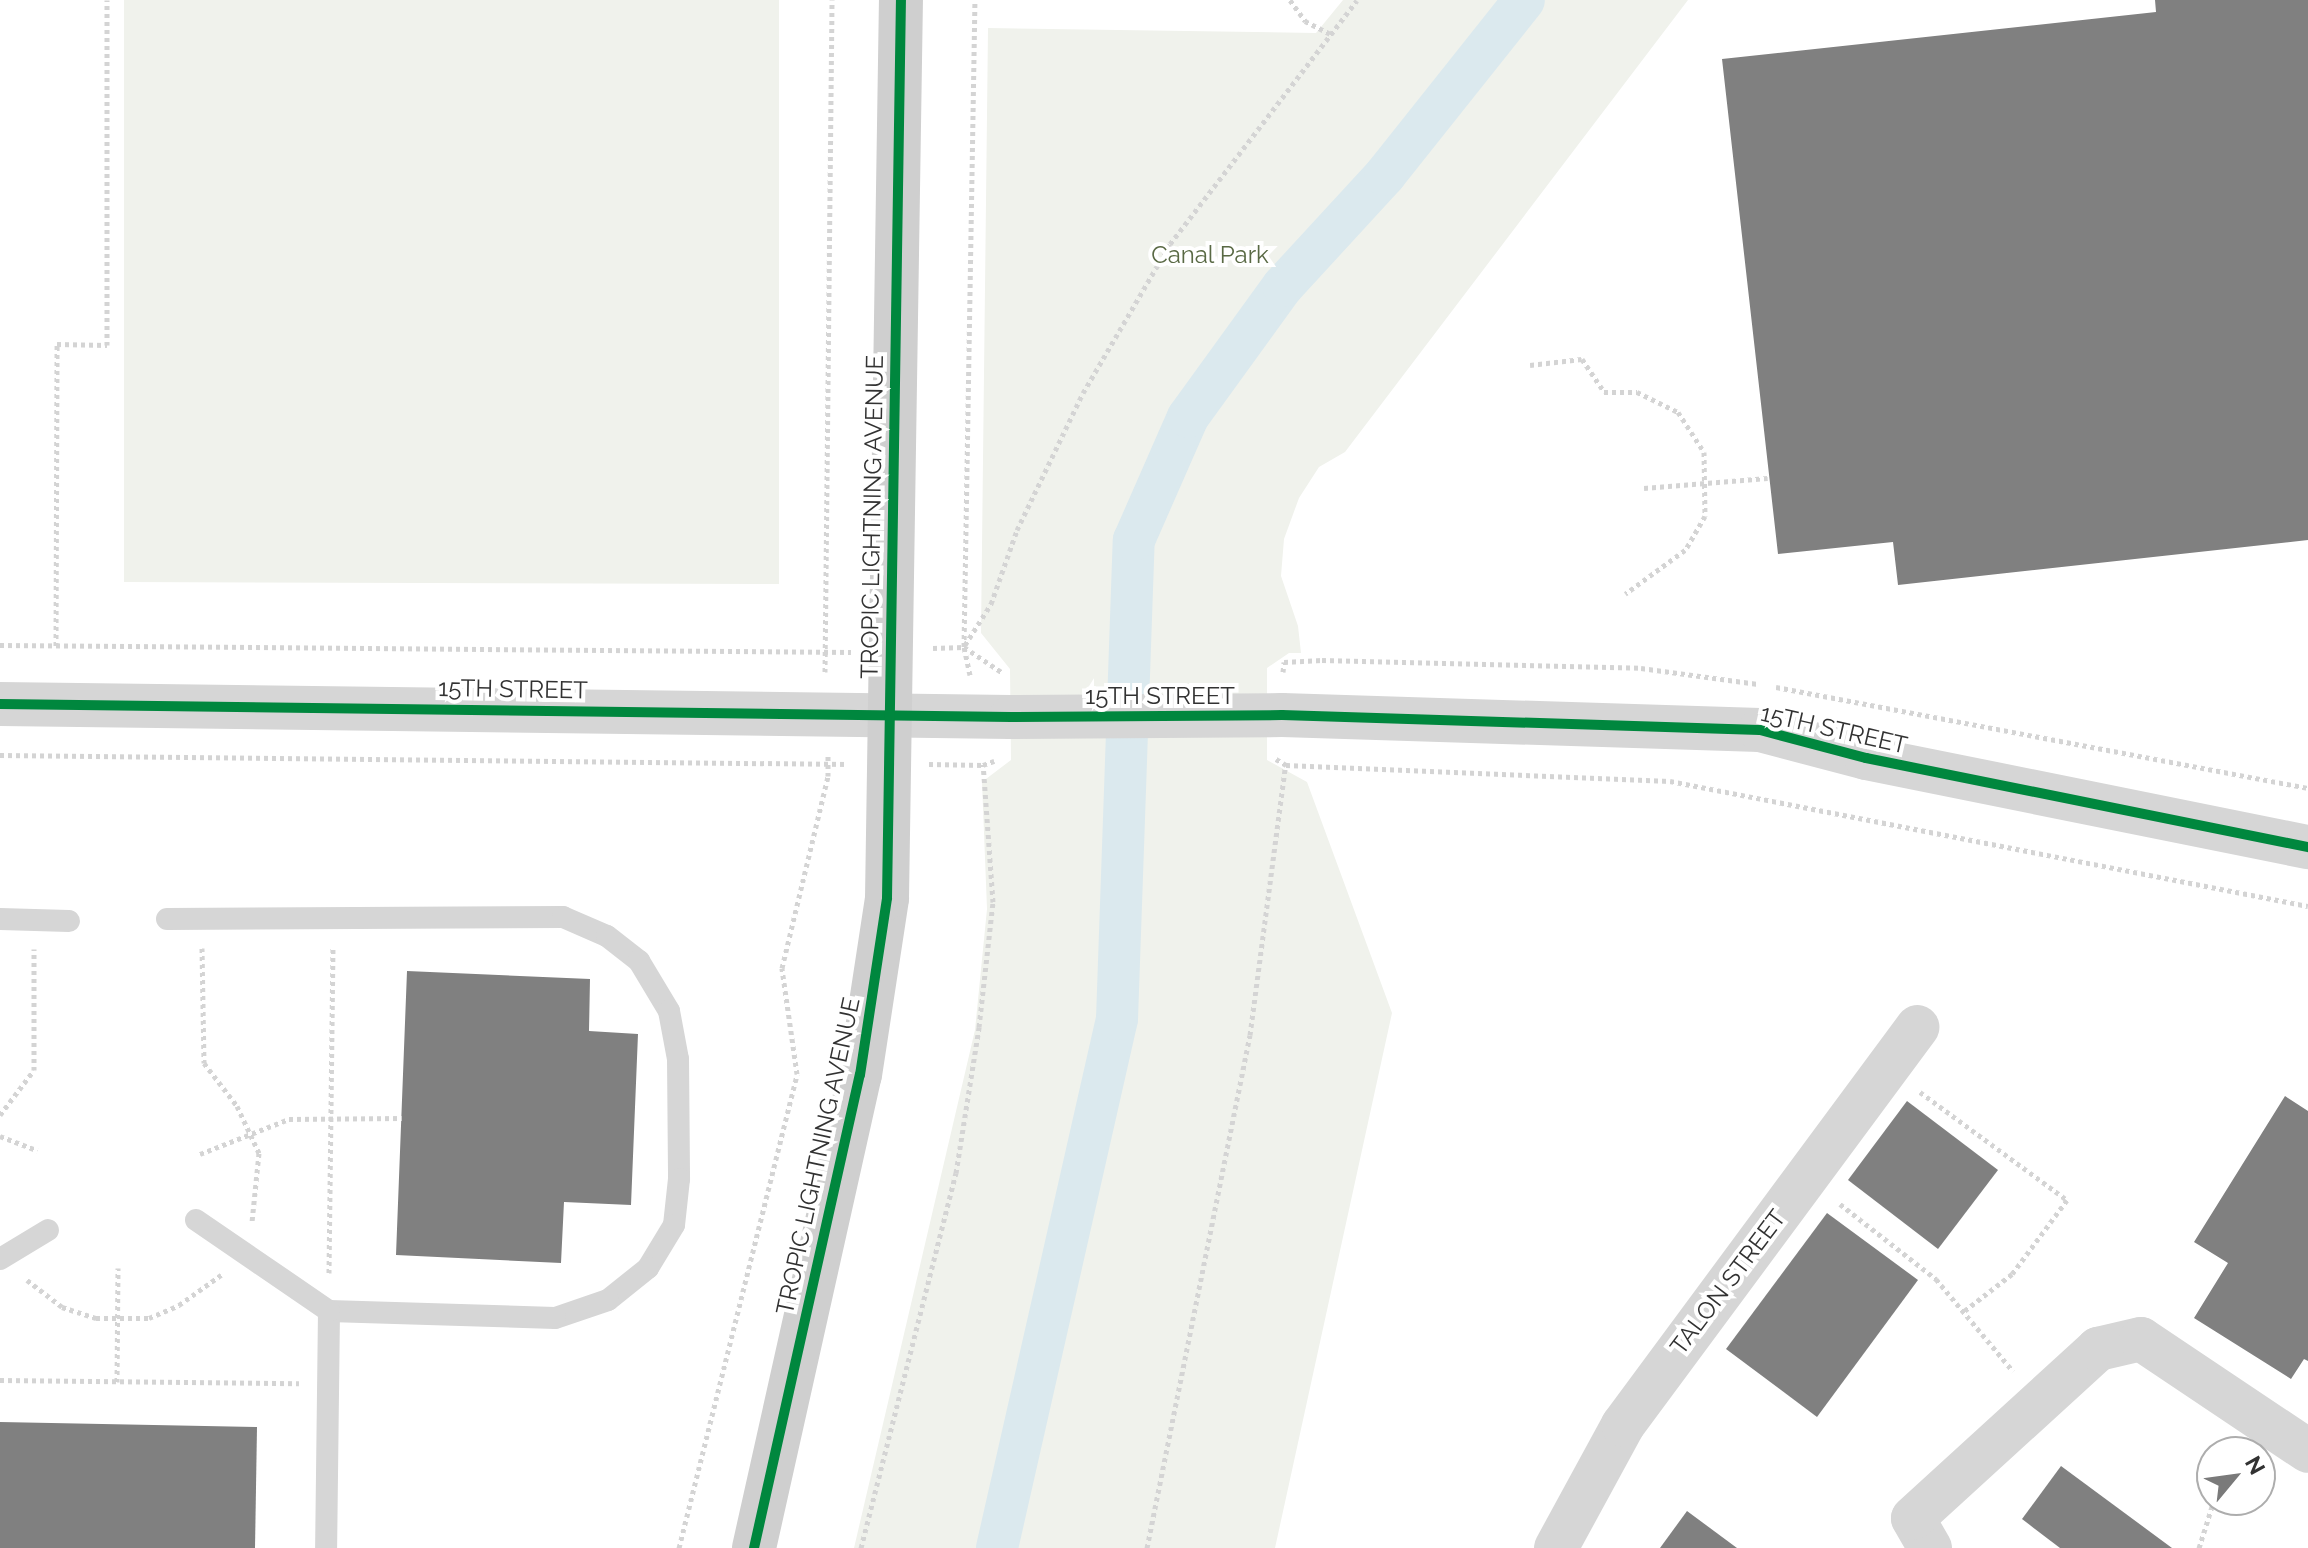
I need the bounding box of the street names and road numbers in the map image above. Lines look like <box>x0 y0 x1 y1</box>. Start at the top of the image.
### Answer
street label: TROPIC LIGHTNING AVENUE <box>855 354 889 680</box>
street label: 15TH STREET <box>438 673 588 705</box>
street label: 15TH STREET <box>1085 682 1235 710</box>
street label: 15TH STREET <box>1758 698 1910 760</box>
street label: TROPIC LIGHTNING AVENUE <box>770 994 866 1318</box>
street label: TALON STREET <box>1664 1204 1792 1360</box>

